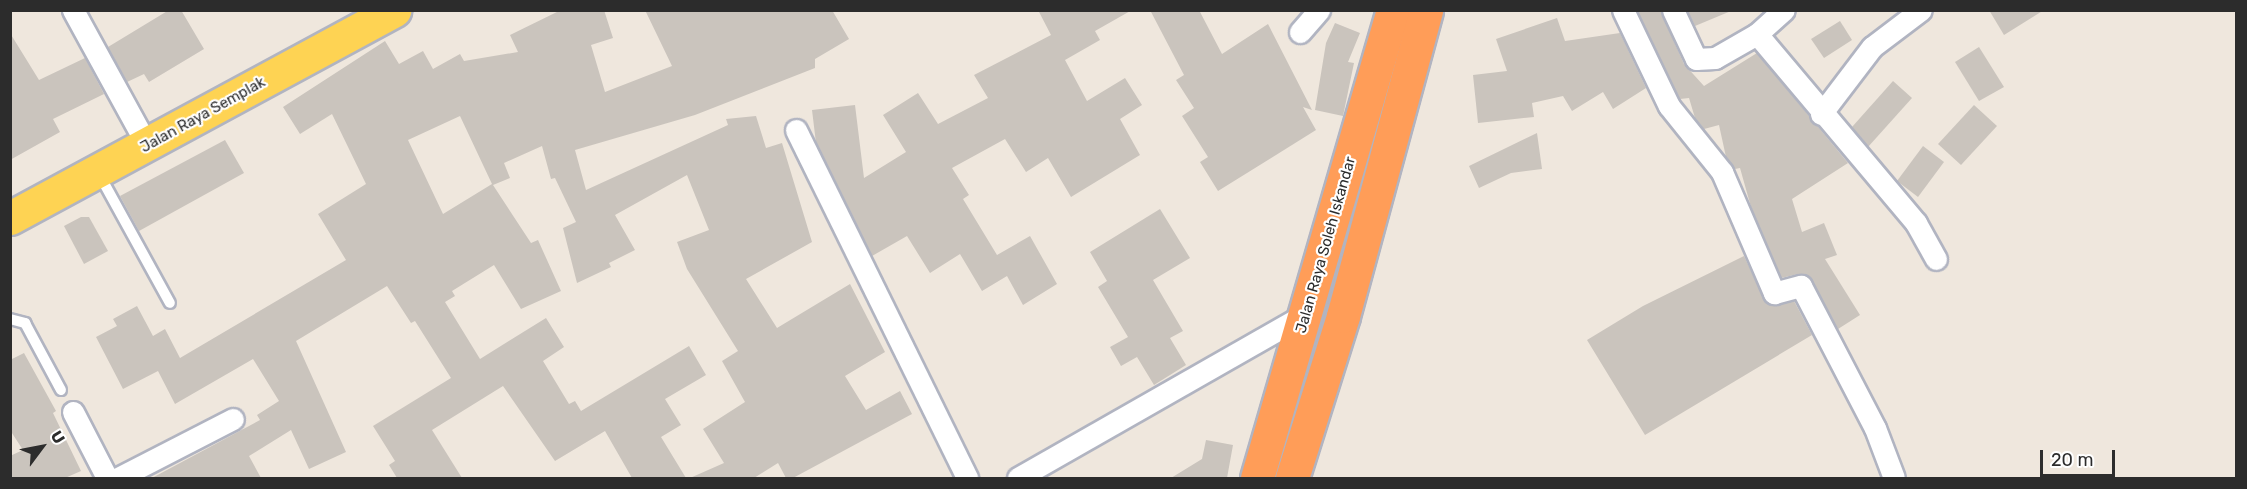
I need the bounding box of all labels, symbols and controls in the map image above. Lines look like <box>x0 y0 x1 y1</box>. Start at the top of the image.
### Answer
street label: Jalan Raya Semplak <box>137 73 269 157</box>
street label: Jalan Raya Soleh Iskandar <box>1292 155 1360 335</box>
north arrow <box>12 417 72 477</box>
text: U <box>47 427 69 447</box>
scale bar <box>2043 438 2118 476</box>
text: 20 m <box>2051 449 2093 471</box>

